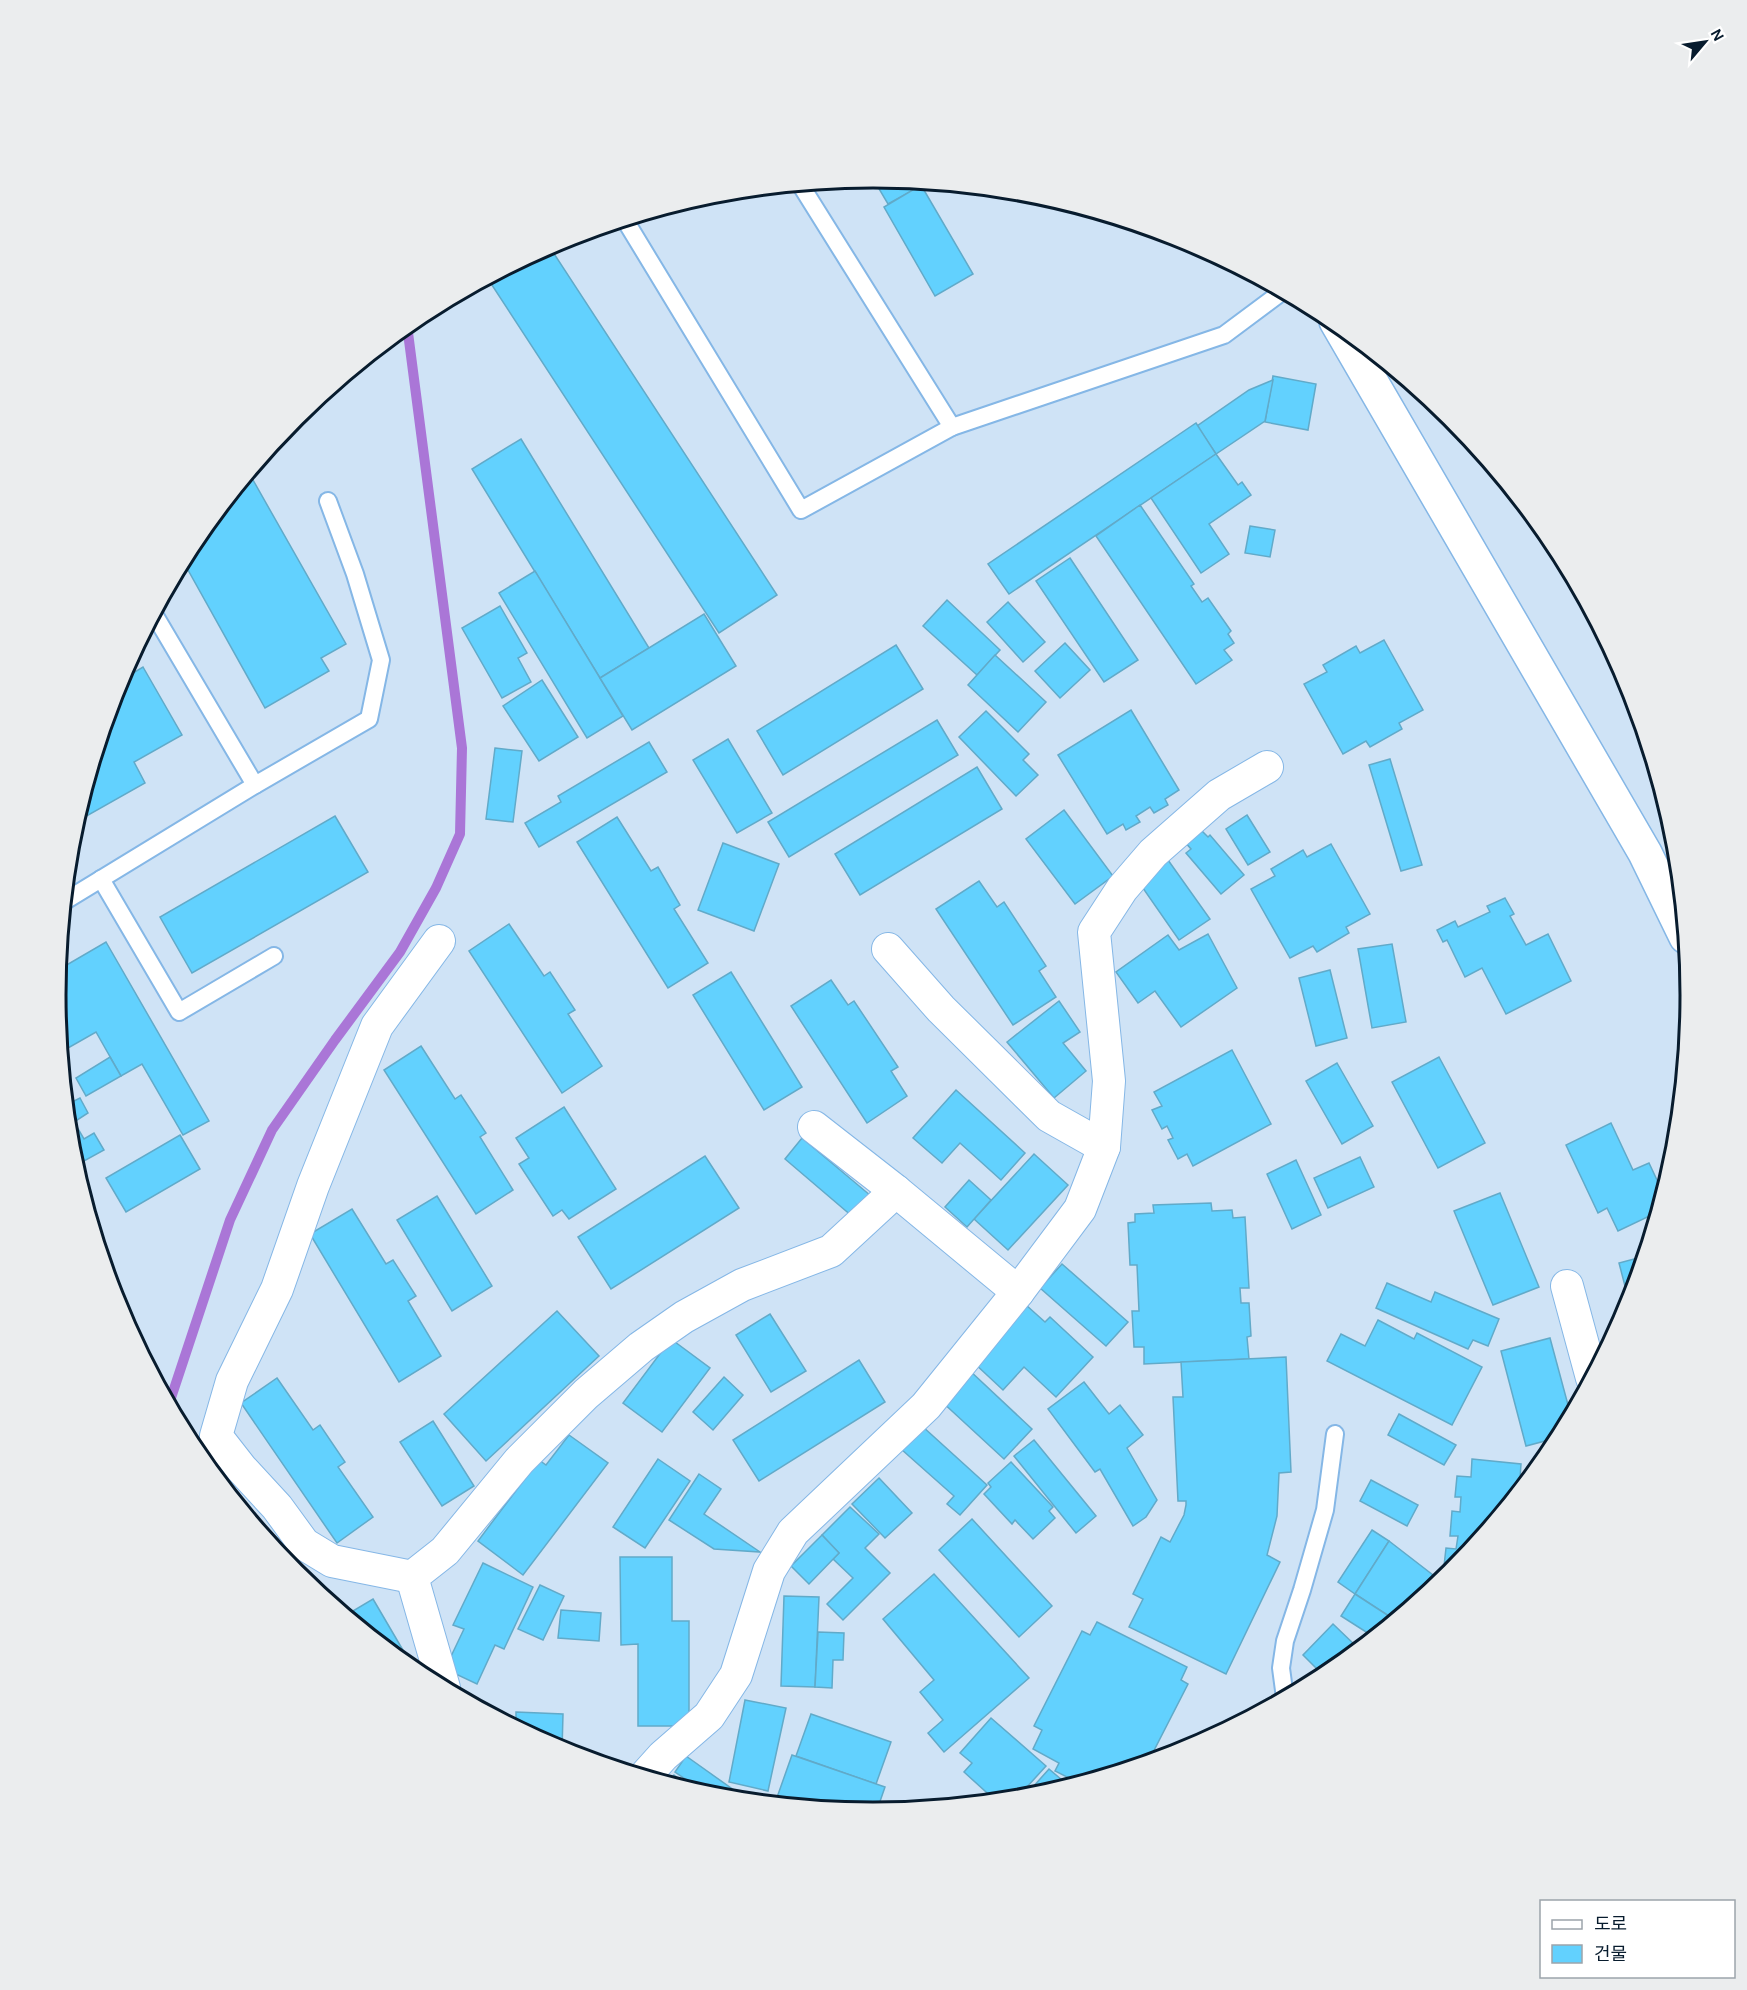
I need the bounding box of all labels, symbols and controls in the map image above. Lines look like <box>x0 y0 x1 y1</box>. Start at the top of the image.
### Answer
north arrow <box>1675 12 1735 72</box>
text: N <box>1707 25 1729 45</box>
legend <box>1540 1900 1735 1978</box>
text: 도로 <box>1594 1913 1627 1935</box>
text: 건물 <box>1594 1943 1627 1965</box>

